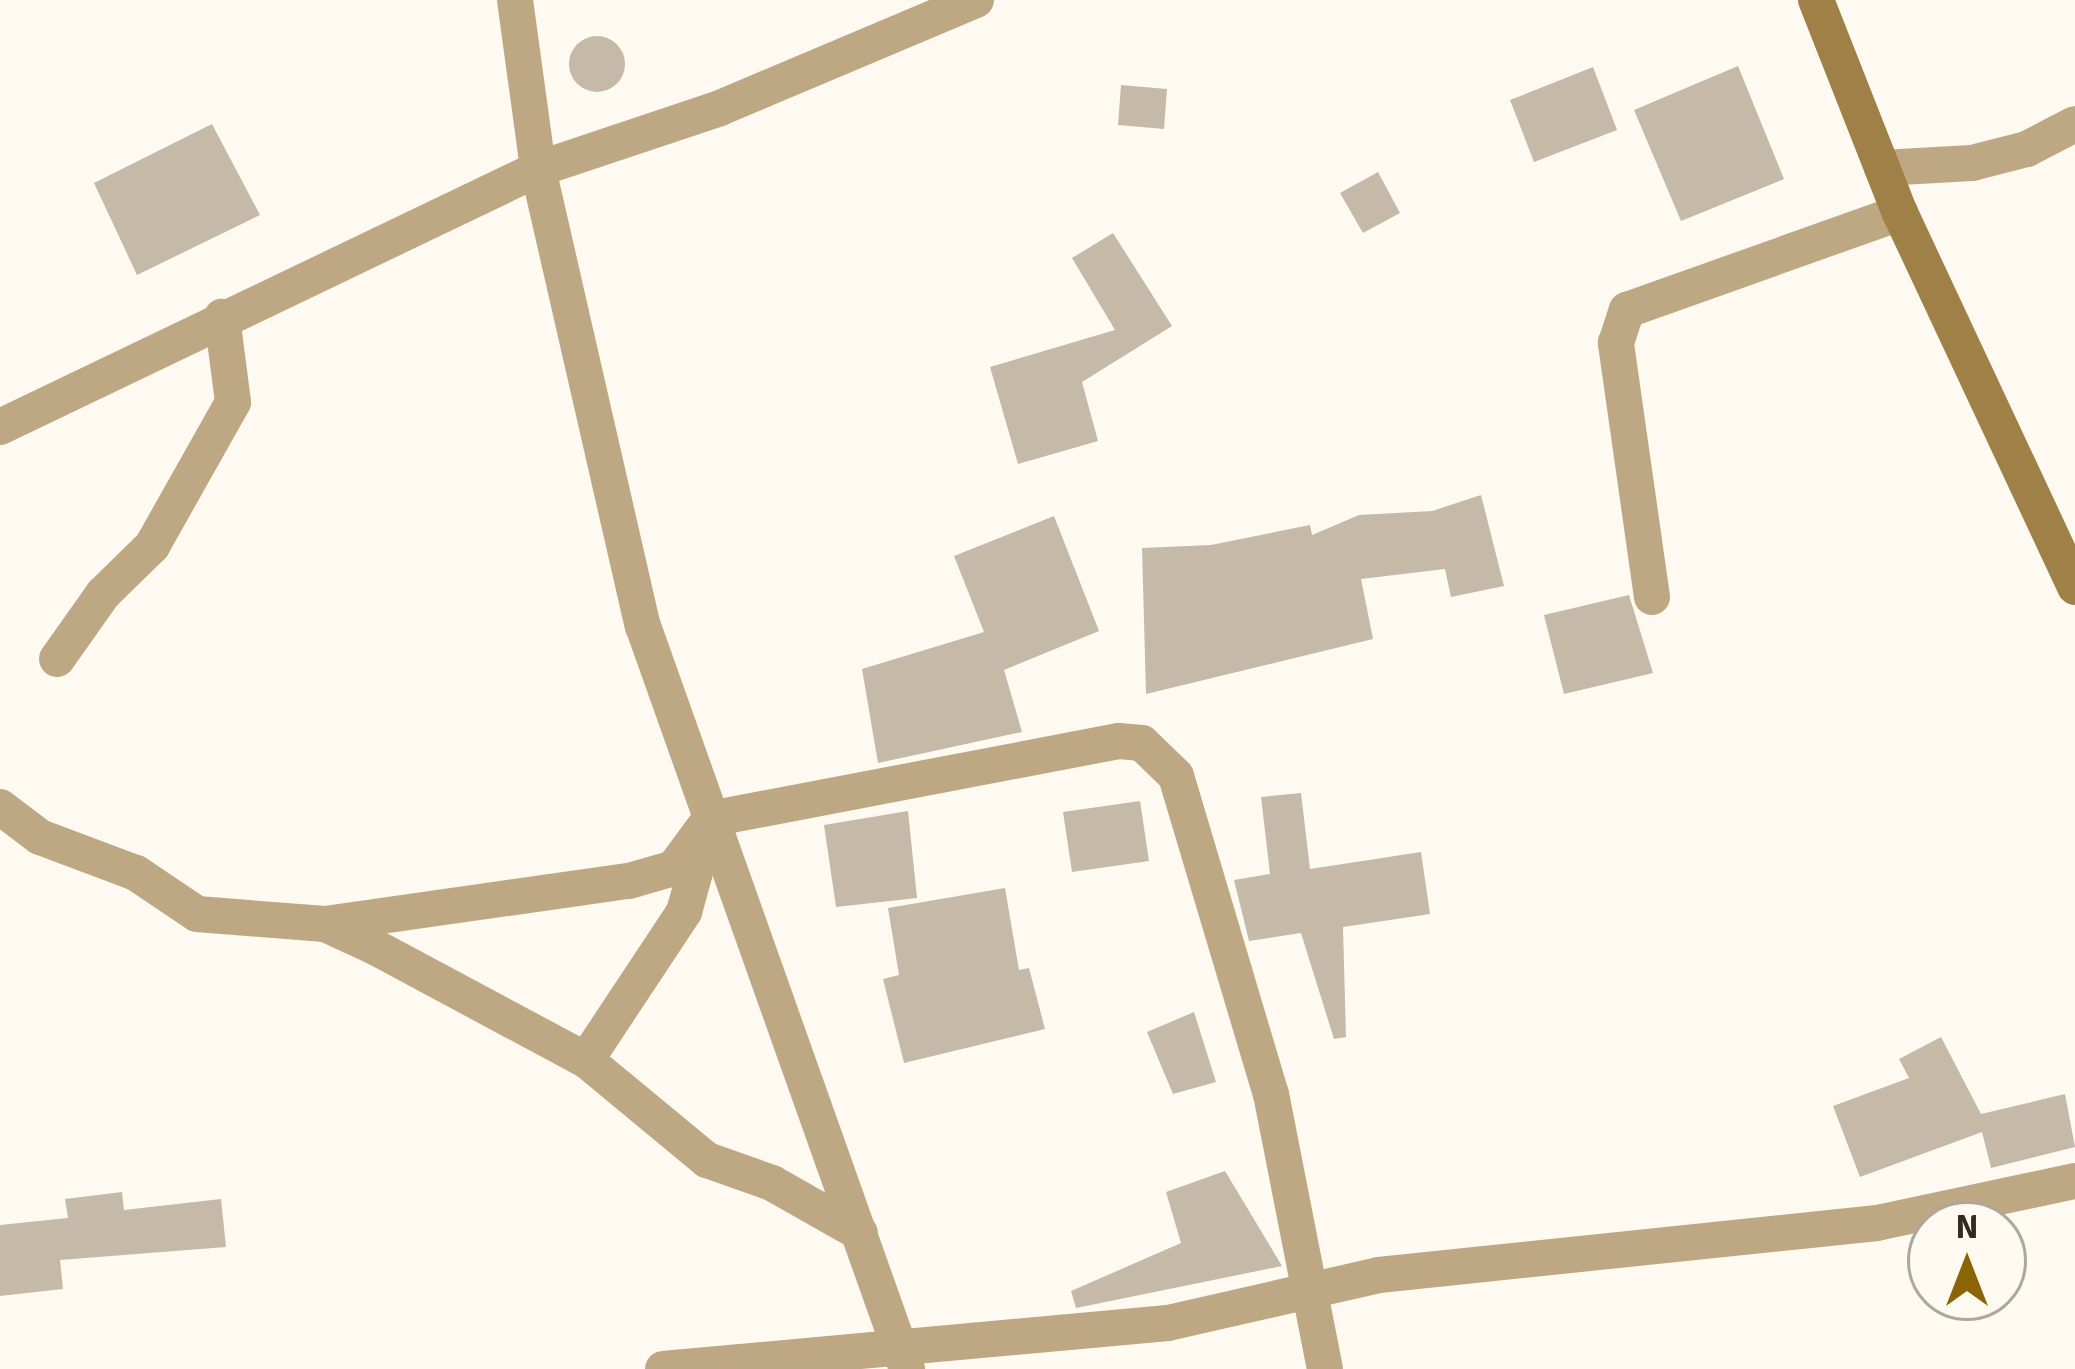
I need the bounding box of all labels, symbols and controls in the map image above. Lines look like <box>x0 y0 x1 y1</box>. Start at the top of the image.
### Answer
north arrow <box>1907 1201 2027 1321</box>
text: N <box>1956 1207 1978 1248</box>

